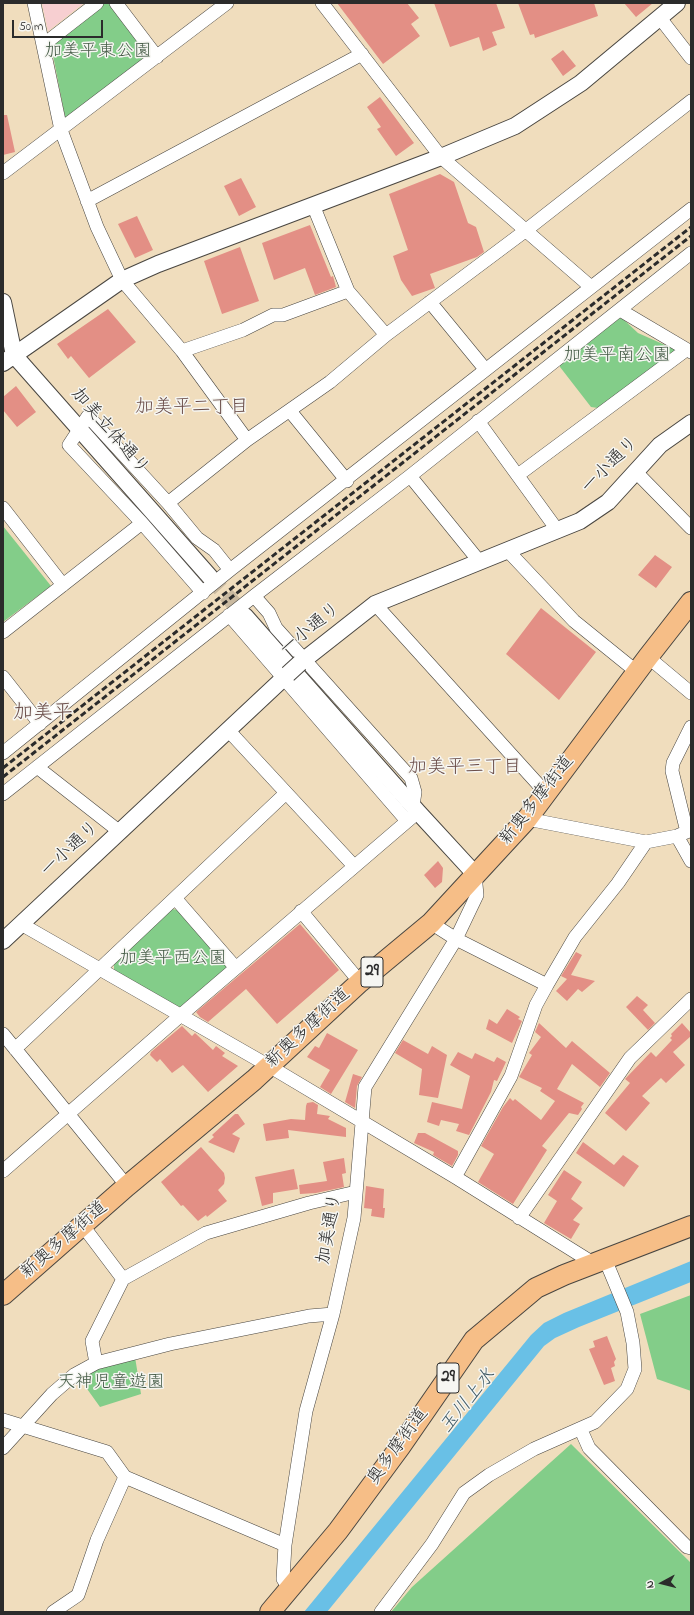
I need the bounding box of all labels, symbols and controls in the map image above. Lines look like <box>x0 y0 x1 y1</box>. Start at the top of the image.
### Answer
scale bar <box>14 12 105 38</box>
text: 50 m <box>19 18 43 36</box>
park label: 加美平東公園 <box>44 42 152 64</box>
park label: 加美平南公園 <box>563 346 671 368</box>
street label: 加美立体通り <box>65 384 153 480</box>
district label: 加美平二丁目 <box>135 398 249 420</box>
street label: 一小通り <box>578 433 644 499</box>
street label: 一小通り <box>276 599 346 661</box>
district label: 加美平 <box>13 703 73 727</box>
street label: 新奥多摩街道 <box>496 752 580 850</box>
district label: 加美平三丁目 <box>408 758 522 780</box>
street label: 一小通り <box>37 818 105 882</box>
park label: 加美平西公園 <box>119 949 227 971</box>
road number: 29 <box>361 957 383 987</box>
street label: 新奥多摩街道 <box>262 984 356 1074</box>
street label: 加美通り <box>314 1192 348 1266</box>
street label: 新奥多摩街道 <box>17 1197 113 1285</box>
road number: 29 <box>437 1363 459 1393</box>
water label: 玉川上水 <box>436 1365 502 1439</box>
park label: 天神児童遊園 <box>57 1373 165 1395</box>
street label: 奥多摩街道 <box>364 1404 434 1490</box>
north arrow <box>642 1563 682 1603</box>
text: N <box>642 1580 658 1589</box>

